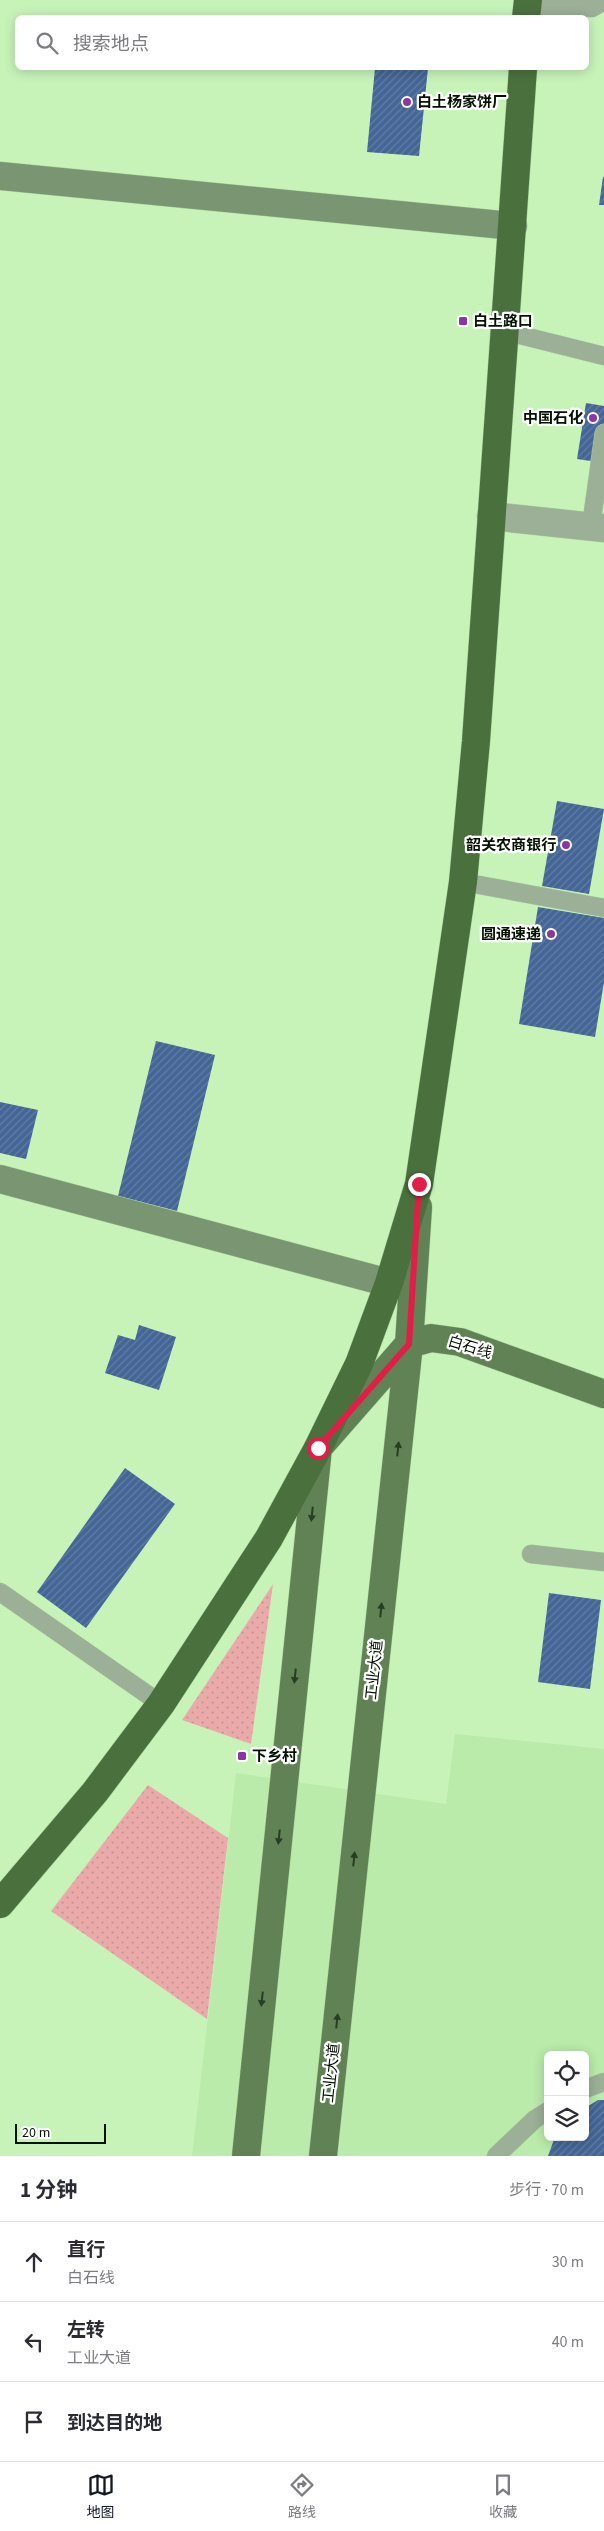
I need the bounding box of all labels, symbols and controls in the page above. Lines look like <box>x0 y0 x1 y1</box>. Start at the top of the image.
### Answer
search box <box>15 15 589 70</box>
icon: search <box>33 29 61 57</box>
text: 搜索地点 <box>73 31 149 58</box>
place label: 白土杨家饼厂 <box>417 92 507 113</box>
marker: 白土杨家饼厂 <box>401 96 413 108</box>
place label: 白土路口 <box>473 311 533 332</box>
marker: 白土路口 <box>457 315 469 327</box>
place label: 中国石化 <box>523 408 583 429</box>
marker: 中国石化 <box>587 412 599 424</box>
place label: 韶关农商银行 <box>466 835 556 856</box>
marker: 韶关农商银行 <box>560 839 572 851</box>
place label: 圆通速递 <box>481 924 541 945</box>
marker: 圆通速递 <box>545 928 557 940</box>
route end <box>408 1173 431 1196</box>
street label: 白石线 <box>445 1331 494 1364</box>
route start <box>307 1437 330 1460</box>
one-way arrow <box>394 1440 402 1456</box>
one-way arrow <box>308 1506 316 1522</box>
one-way arrow <box>377 1602 385 1618</box>
street label: 工业大道 <box>361 1639 388 1701</box>
one-way arrow <box>291 1668 299 1684</box>
place label: 下乡村 <box>252 1746 297 1767</box>
marker: 下乡村 <box>236 1750 248 1762</box>
one-way arrow <box>274 1830 282 1846</box>
one-way arrow <box>350 1851 358 1867</box>
one-way arrow <box>258 1991 266 2007</box>
one-way arrow <box>333 2012 341 2028</box>
street label: 工业大道 <box>318 2042 345 2104</box>
map controls <box>544 2051 589 2141</box>
button: locate <box>544 2051 589 2096</box>
button: layers <box>544 2096 589 2141</box>
scale bar <box>15 2121 106 2144</box>
text: 20 m <box>22 2123 50 2143</box>
text: 1 分钟 <box>20 2175 77 2205</box>
text: 步行 · 70 m <box>509 2179 584 2201</box>
text: 直行 <box>67 2237 105 2264</box>
icon: ahead <box>20 2248 48 2276</box>
text: 30 m <box>552 2251 584 2273</box>
text: 白石线 <box>67 2267 115 2289</box>
text: 左转 <box>67 2317 105 2344</box>
icon: left <box>20 2328 48 2356</box>
text: 40 m <box>552 2331 584 2353</box>
text: 工业大道 <box>67 2347 131 2369</box>
icon: arrive <box>20 2408 48 2436</box>
text: 到达目的地 <box>67 2410 162 2437</box>
tab: 地图 <box>87 2471 115 2523</box>
tab: 路线 <box>288 2471 316 2523</box>
tab: 收藏 <box>489 2471 517 2523</box>

